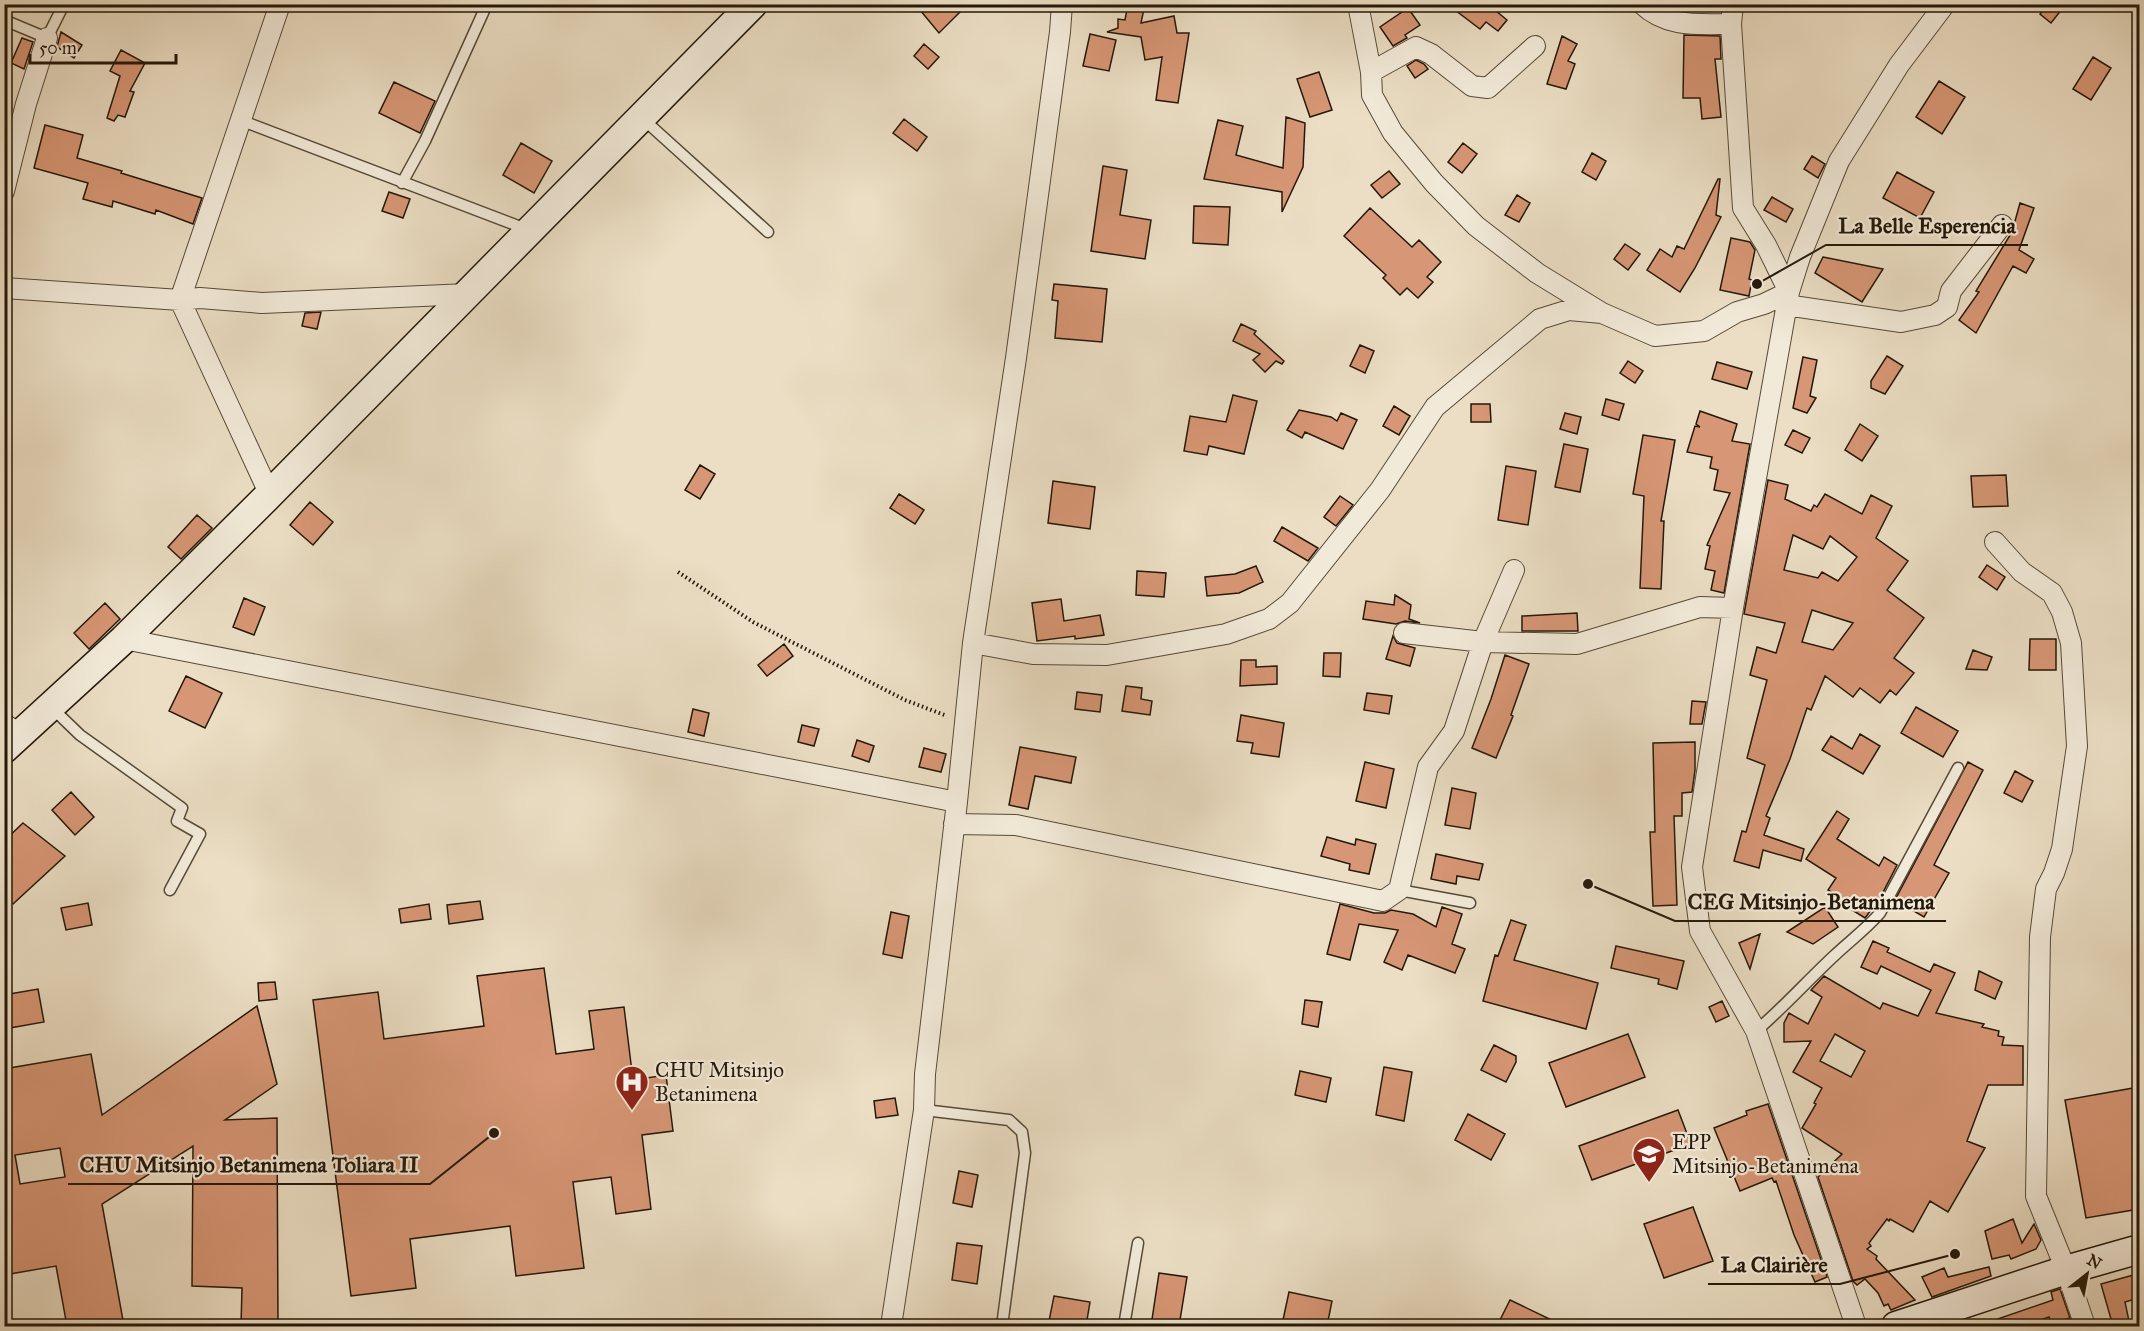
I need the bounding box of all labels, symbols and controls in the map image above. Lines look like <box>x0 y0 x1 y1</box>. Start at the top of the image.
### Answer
scale bar <box>30 27 176 65</box>
text: 50 m <box>39 37 77 59</box>
callout: La Belle Esperencia <box>1826 205 2028 245</box>
text: La Belle Esperencia <box>1838 212 2016 239</box>
callout: CEG Mitsinjo-Betanimena <box>1675 881 1946 921</box>
text: CEG Mitsinjo-Betanimena <box>1687 888 1935 915</box>
place label: CHU Mitsinjo Betanimena <box>655 1057 784 1107</box>
hospital icon: CHU Mitsinjo Betanimena <box>614 1064 650 1111</box>
place label: EPP Mitsinjo-Betanimena <box>1672 1129 1859 1179</box>
school or university icon: EPP Mitsinjo-Betanimena <box>1631 1136 1667 1183</box>
callout: CHU Mitsinjo Betanimena Toliara II <box>68 1144 430 1184</box>
text: CHU Mitsinjo Betanimena Toliara II <box>80 1151 419 1178</box>
callout: La Clairière <box>1708 1244 1840 1284</box>
north arrow <box>2057 1244 2117 1304</box>
text: N <box>2084 1250 2106 1273</box>
text: La Clairière <box>1720 1251 1828 1278</box>

